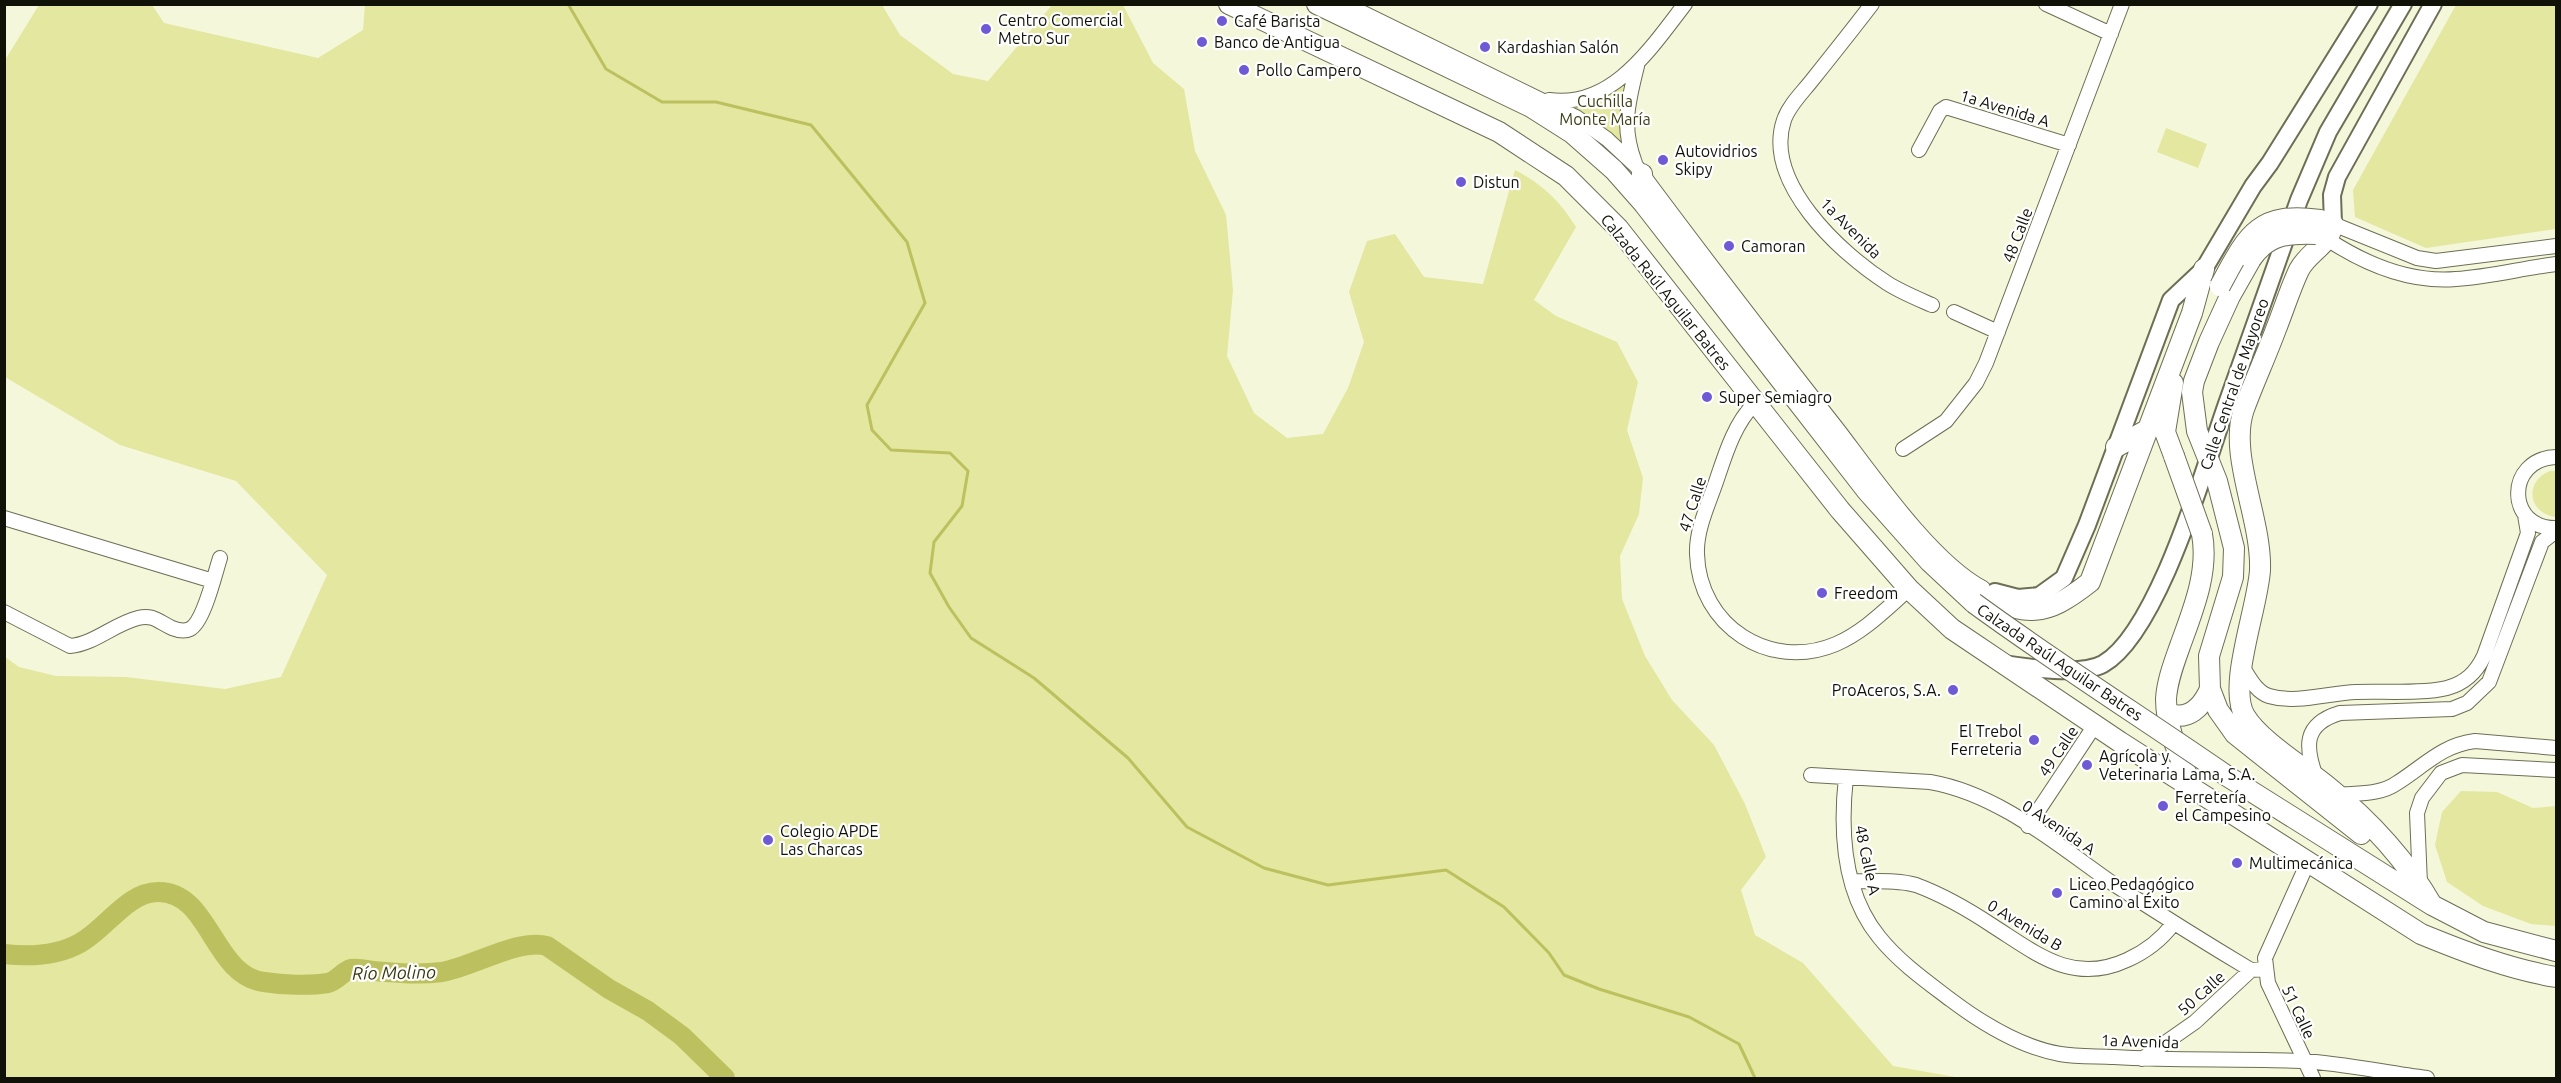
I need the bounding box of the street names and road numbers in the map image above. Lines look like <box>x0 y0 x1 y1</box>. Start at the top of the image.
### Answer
street label: 1a Avenida A <box>1958 86 2052 130</box>
street label: 1a Avenida <box>1817 194 1885 262</box>
street label: 48 Calle <box>1998 205 2036 265</box>
street label: Calzada Raúl Aguilar Batres <box>1597 210 1735 374</box>
street label: Calle Central de Mayoreo <box>2196 296 2272 472</box>
street label: 47 Calle <box>1675 474 1709 534</box>
street label: Calzada Raúl Aguilar Batres <box>1974 600 2146 724</box>
street label: 49 Calle <box>2035 722 2081 780</box>
street label: 0 Avenida A <box>2019 796 2099 858</box>
street label: 48 Calle A <box>1852 823 1884 897</box>
street label: 0 Avenida B <box>1984 896 2066 954</box>
street label: 50 Calle <box>2174 967 2228 1019</box>
street label: 51 Calle <box>2279 982 2319 1042</box>
street label: 1a Avenida <box>2101 1031 2179 1051</box>

